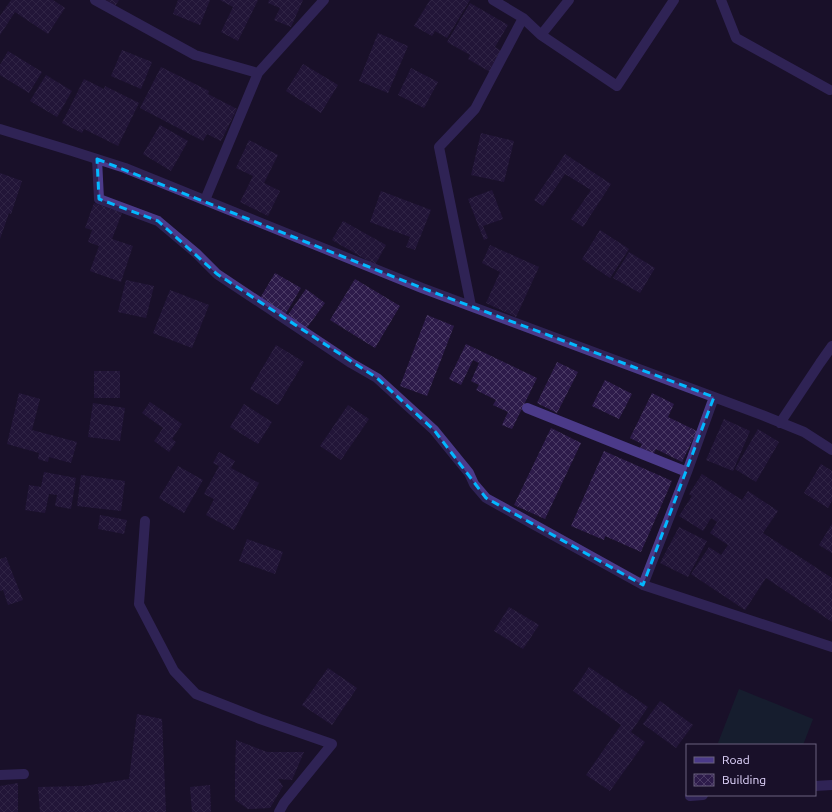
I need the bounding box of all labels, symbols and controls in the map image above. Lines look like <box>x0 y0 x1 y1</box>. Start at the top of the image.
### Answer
legend <box>686 744 816 796</box>
text: Road <box>722 753 750 766</box>
text: Building <box>722 773 766 786</box>

